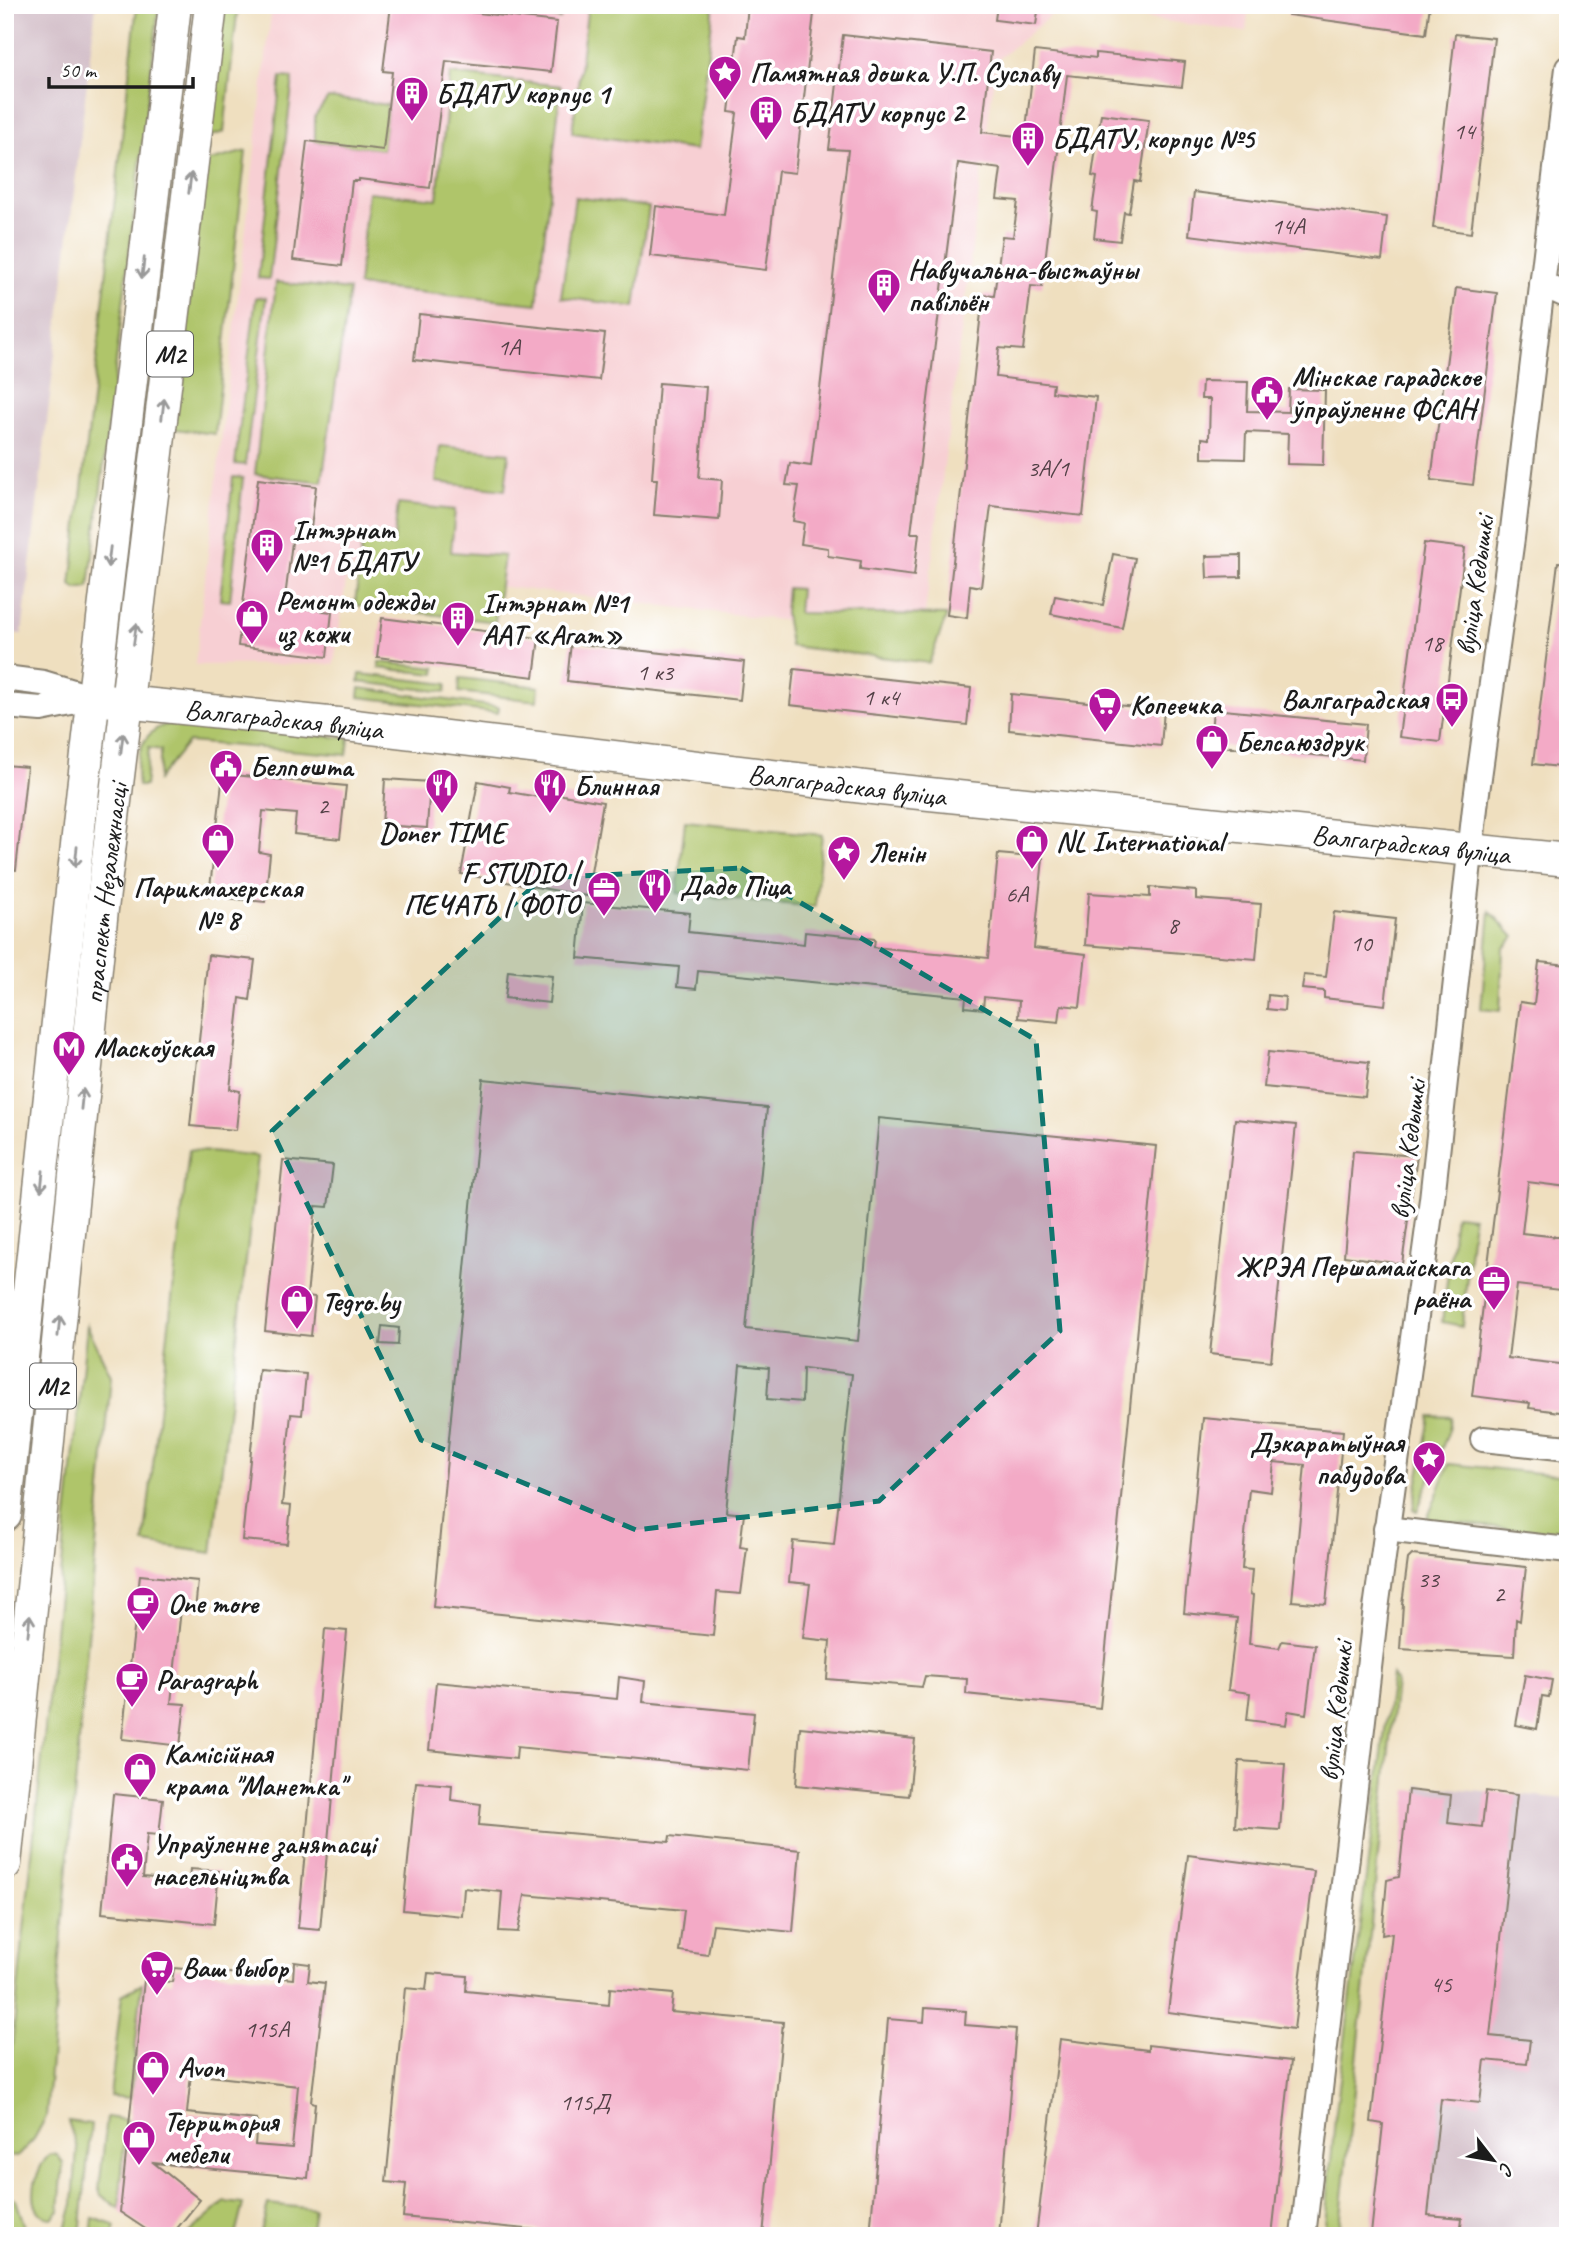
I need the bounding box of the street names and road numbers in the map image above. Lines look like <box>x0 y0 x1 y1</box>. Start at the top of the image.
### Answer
road number: М2 <box>147 332 193 376</box>
street label: вуліца Кедышкі <box>1447 509 1502 657</box>
street label: Валгаградская вуліца <box>183 691 387 747</box>
street label: Валгаградская вуліца <box>746 756 950 814</box>
street label: праспект Незалежнасці <box>75 777 136 1005</box>
street label: Валгаградская вуліца <box>1310 817 1514 872</box>
street label: вуліца Кедышкі <box>1382 1073 1434 1221</box>
road number: М2 <box>30 1364 76 1408</box>
street label: вуліца Кедышкі <box>1311 1636 1361 1783</box>

